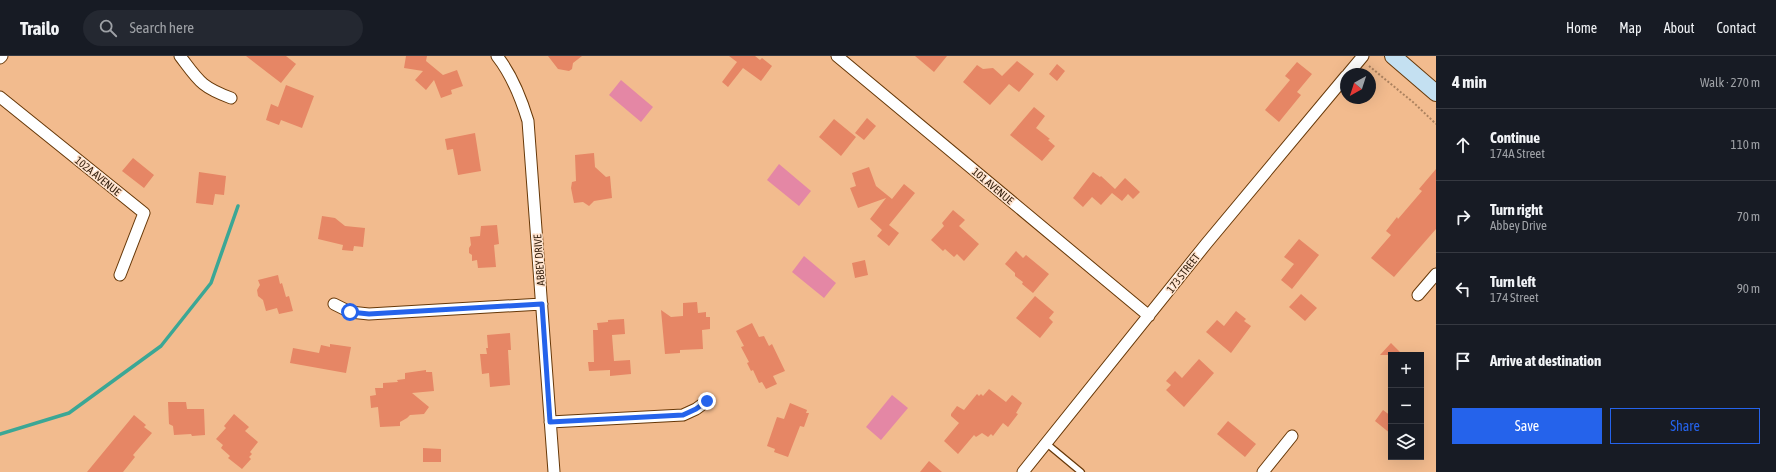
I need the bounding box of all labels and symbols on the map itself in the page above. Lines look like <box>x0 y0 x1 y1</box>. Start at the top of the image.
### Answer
north arrow <box>1340 68 1376 104</box>
street label: 102A AVENUE <box>73 154 124 198</box>
street label: 101 AVENUE <box>970 165 1016 207</box>
street label: ABBEY DRIVE <box>531 234 547 286</box>
street label: 173 STREET <box>1164 251 1202 295</box>
route start <box>341 303 359 321</box>
route end <box>698 392 716 410</box>

